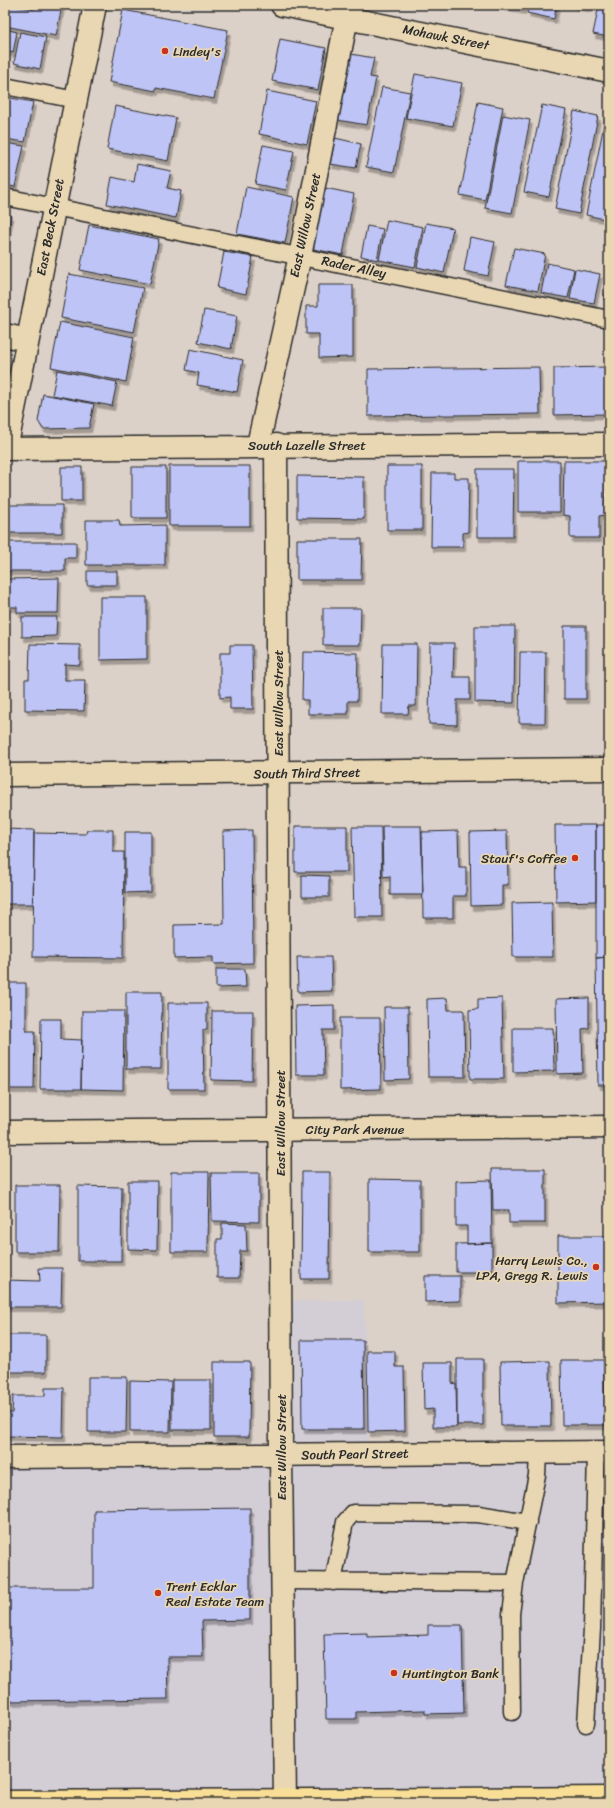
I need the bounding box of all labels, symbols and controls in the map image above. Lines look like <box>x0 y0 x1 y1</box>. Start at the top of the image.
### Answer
street label: Mohawk Street <box>401 17 492 57</box>
place label: Lindey's <box>173 40 222 63</box>
marker: Lindey's <box>160 46 170 56</box>
street label: East Willow Street <box>283 170 327 279</box>
street label: East Beck Street <box>29 176 71 278</box>
street label: Rader Alley <box>320 249 389 285</box>
street label: South Lazelle Street <box>248 434 366 457</box>
street label: East Willow Street <box>267 649 290 756</box>
street label: South Third Street <box>253 761 361 785</box>
place label: Stauf's Coffee <box>481 847 567 870</box>
marker: Stauf's Coffee <box>570 853 580 863</box>
street label: East Willow Street <box>269 1069 292 1176</box>
street label: City Park Avenue <box>306 1118 405 1141</box>
place label: Harry Lewis Co., LPA, Gregg R. Lewis <box>476 1249 588 1287</box>
marker: Harry Lewis Co., LPA, Gregg R. Lewis <box>591 1262 601 1272</box>
street label: East Willow Street <box>270 1393 293 1500</box>
street label: South Pearl Street <box>301 1442 409 1466</box>
place label: Trent Ecklar Real Estate Team <box>166 1575 264 1613</box>
marker: Trent Ecklar Real Estate Team <box>153 1588 163 1598</box>
place label: Huntington Bank <box>402 1662 499 1685</box>
marker: Huntington Bank <box>389 1668 399 1678</box>

